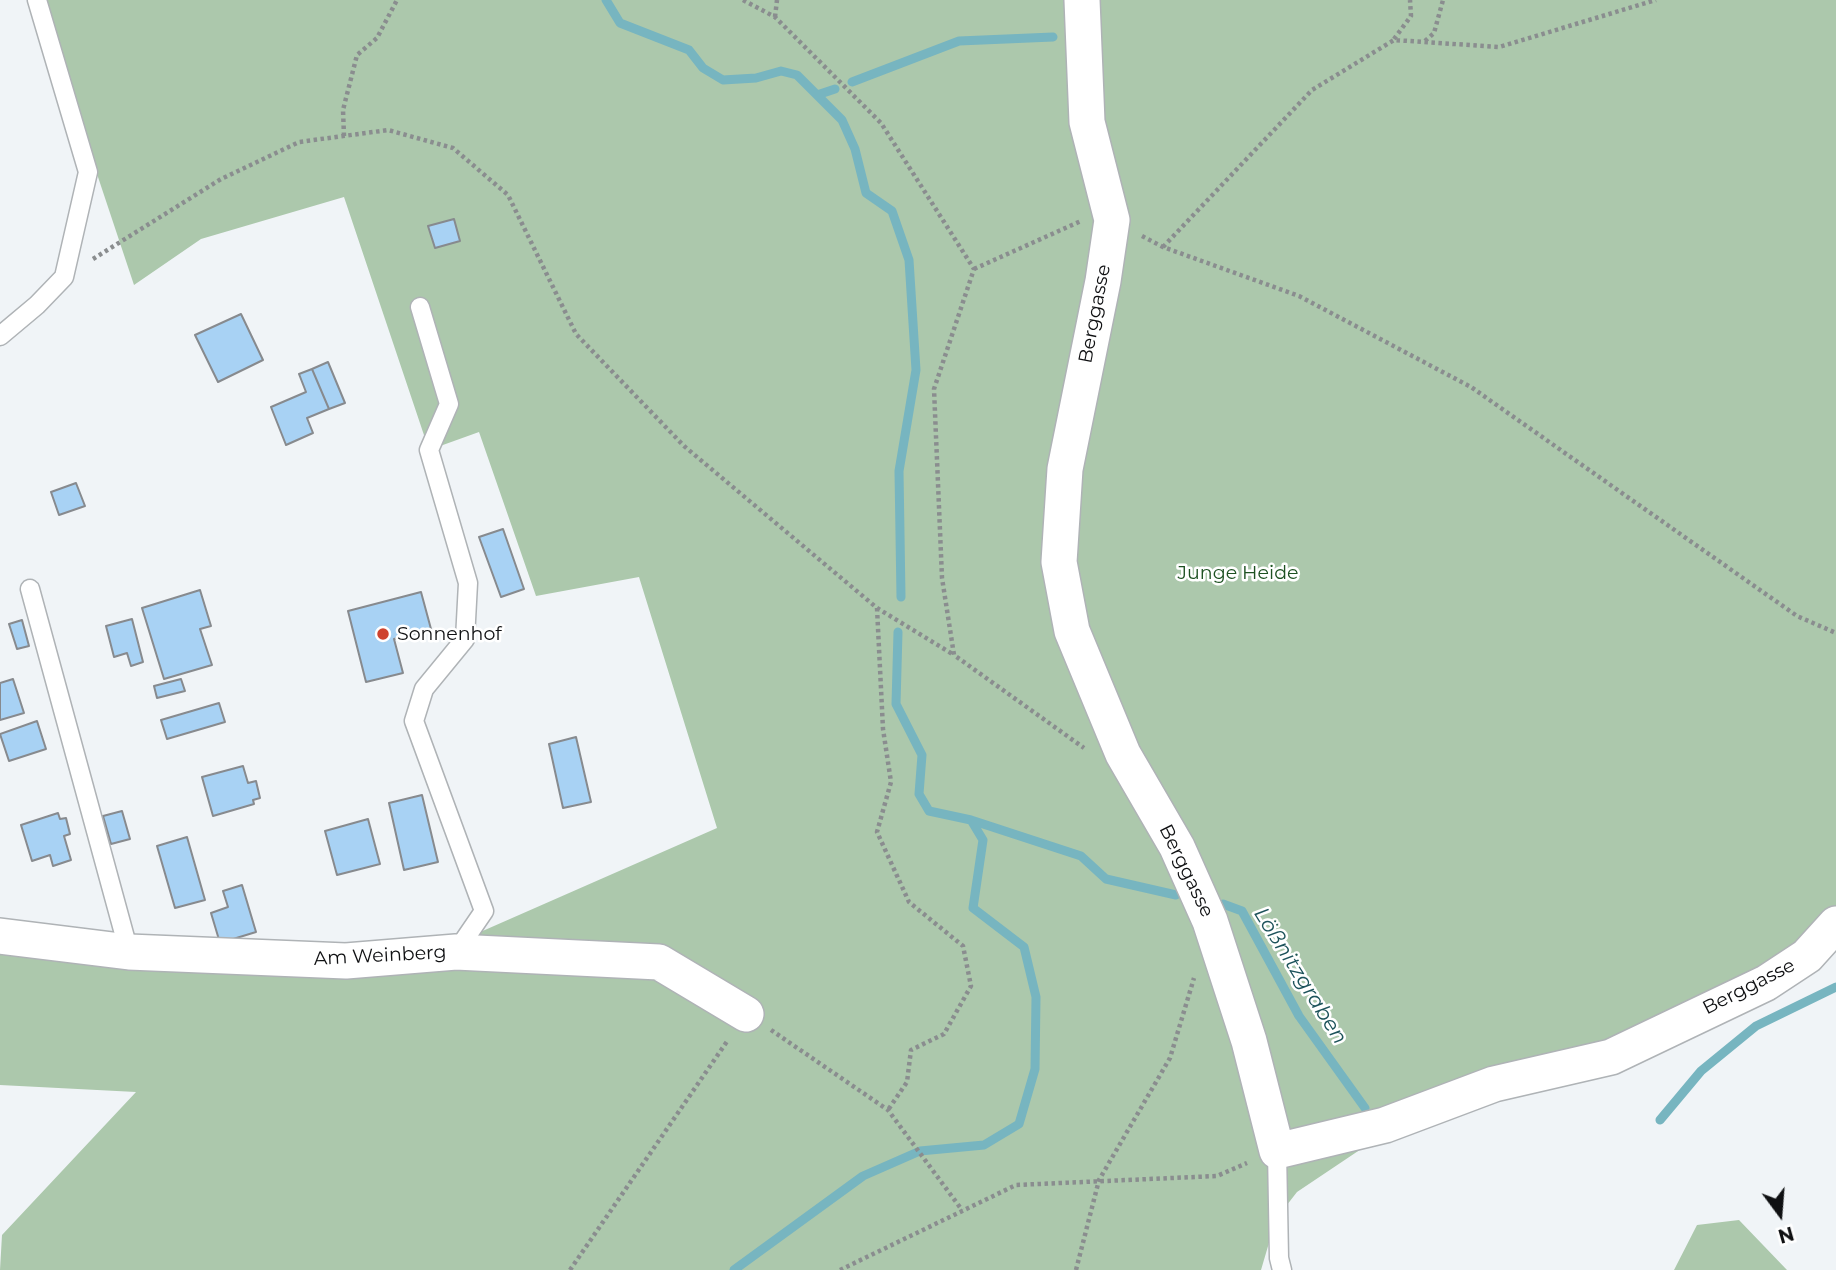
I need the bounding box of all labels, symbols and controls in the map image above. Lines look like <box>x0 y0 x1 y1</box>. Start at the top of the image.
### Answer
street label: Berggasse <box>1074 263 1116 365</box>
park label: Junge Heide <box>1178 562 1298 584</box>
place label: Sonnenhof <box>397 623 502 645</box>
marker: Sonnenhof <box>375 626 391 642</box>
street label: Berggasse <box>1154 821 1218 921</box>
water label: Lößnitzgraben <box>1248 903 1352 1049</box>
street label: Am Weinberg <box>313 941 447 971</box>
street label: Berggasse <box>1699 954 1799 1020</box>
north arrow <box>1745 1179 1815 1249</box>
text: N <box>1775 1221 1796 1248</box>

